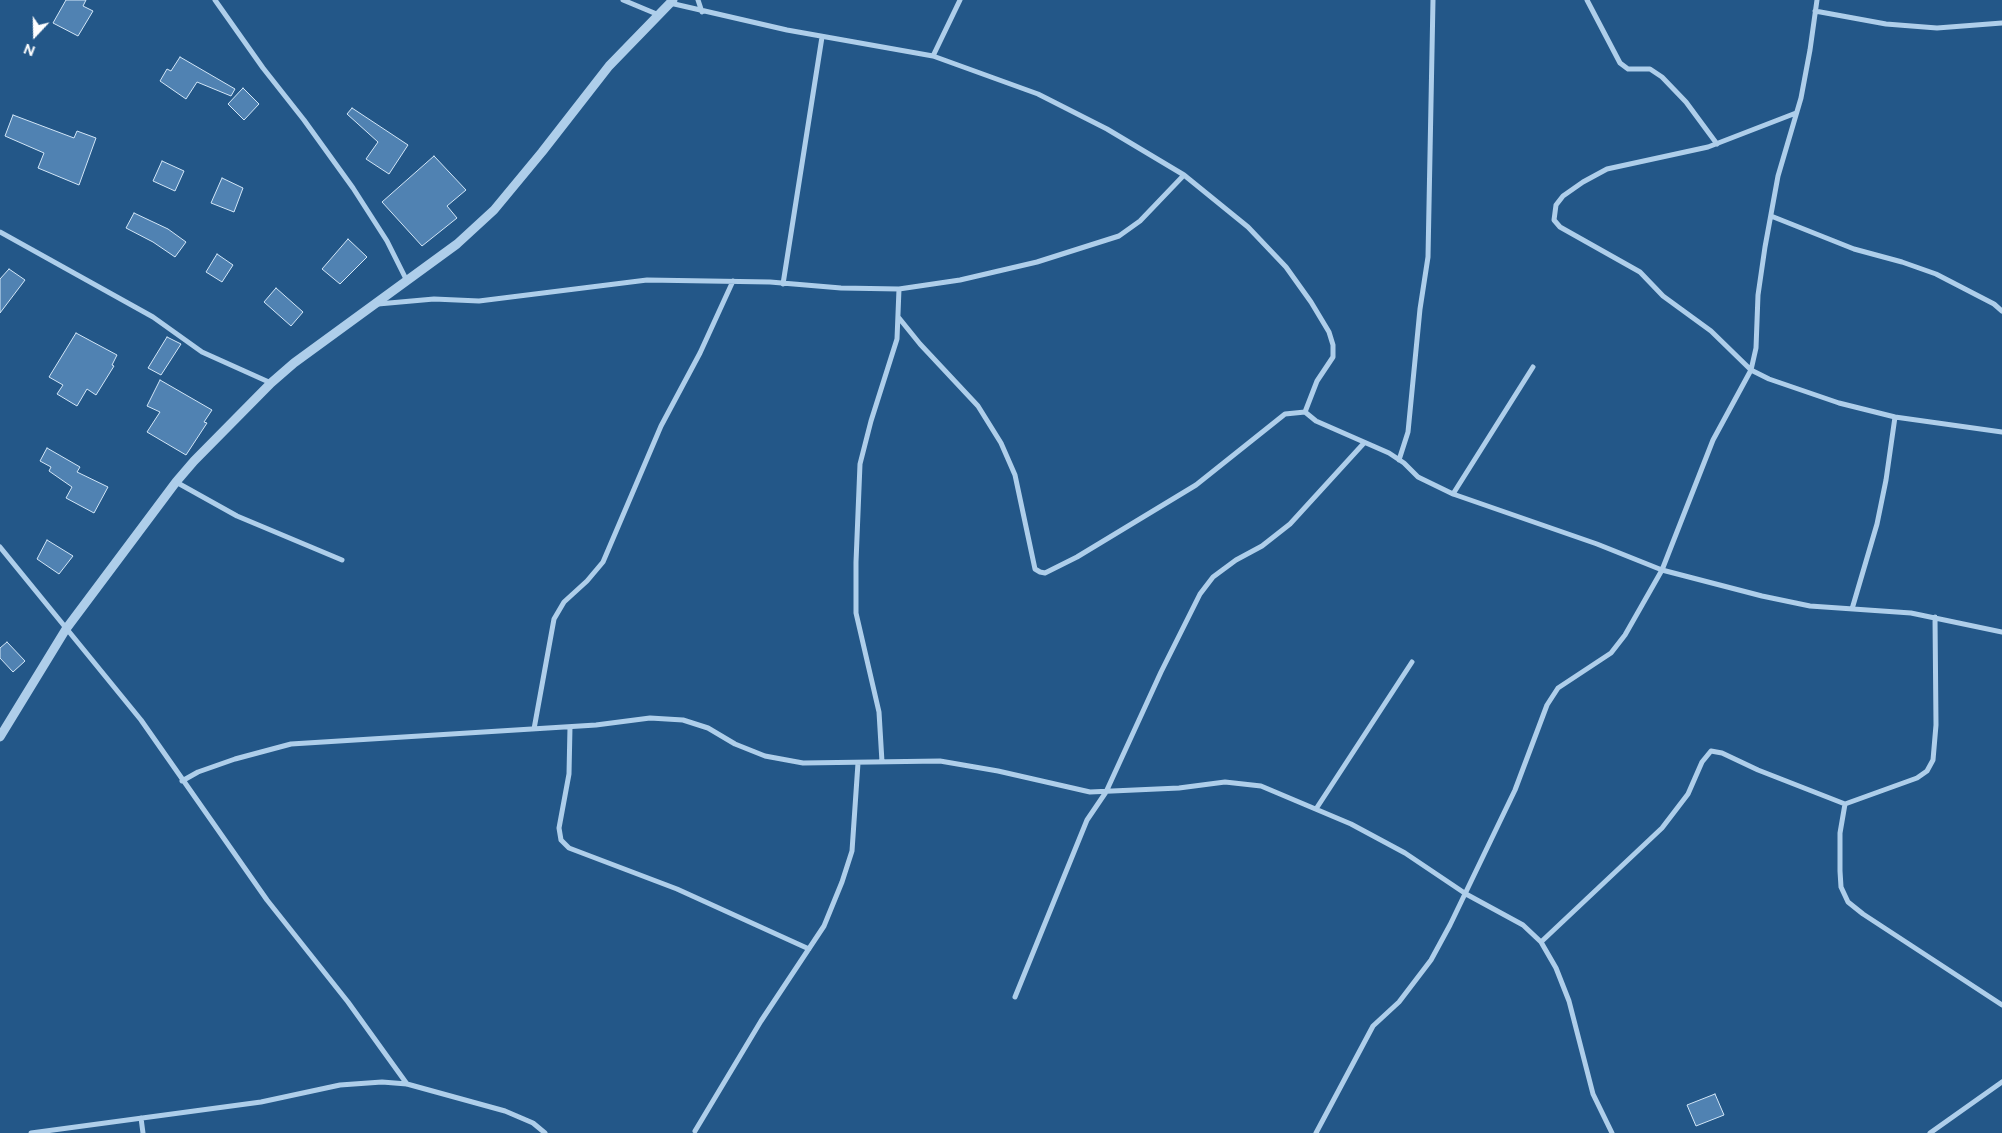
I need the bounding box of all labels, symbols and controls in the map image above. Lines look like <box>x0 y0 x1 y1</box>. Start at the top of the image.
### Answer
north arrow <box>10 10 60 60</box>
text: N <box>21 40 38 59</box>

